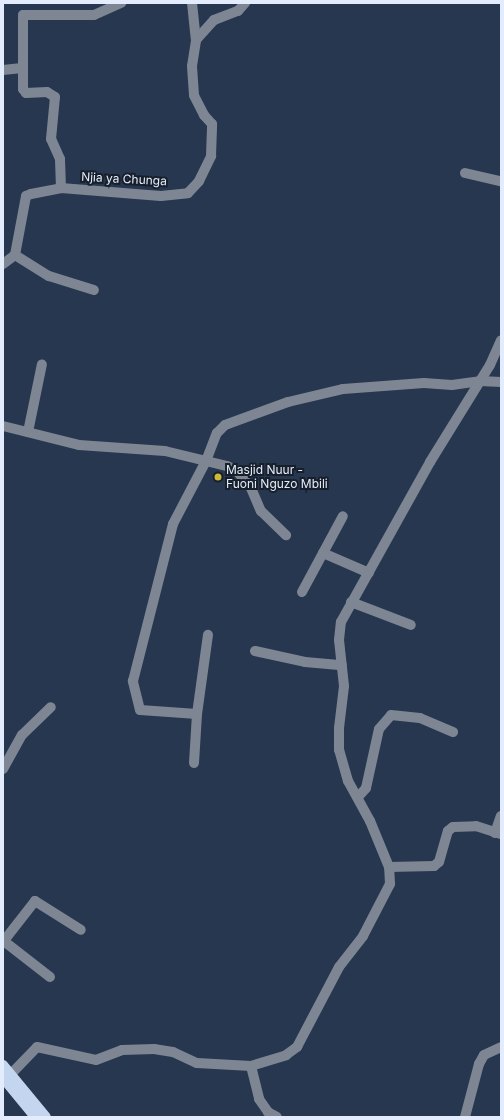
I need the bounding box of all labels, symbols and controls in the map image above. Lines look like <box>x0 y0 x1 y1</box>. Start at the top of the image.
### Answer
street label: Njia ya Chunga <box>81 170 167 188</box>
place label: Masjid Nuur - Fuoni Nguzo Mbili <box>226 463 328 491</box>
marker: Masjid Nuur - Fuoni Nguzo Mbili <box>213 472 223 482</box>

